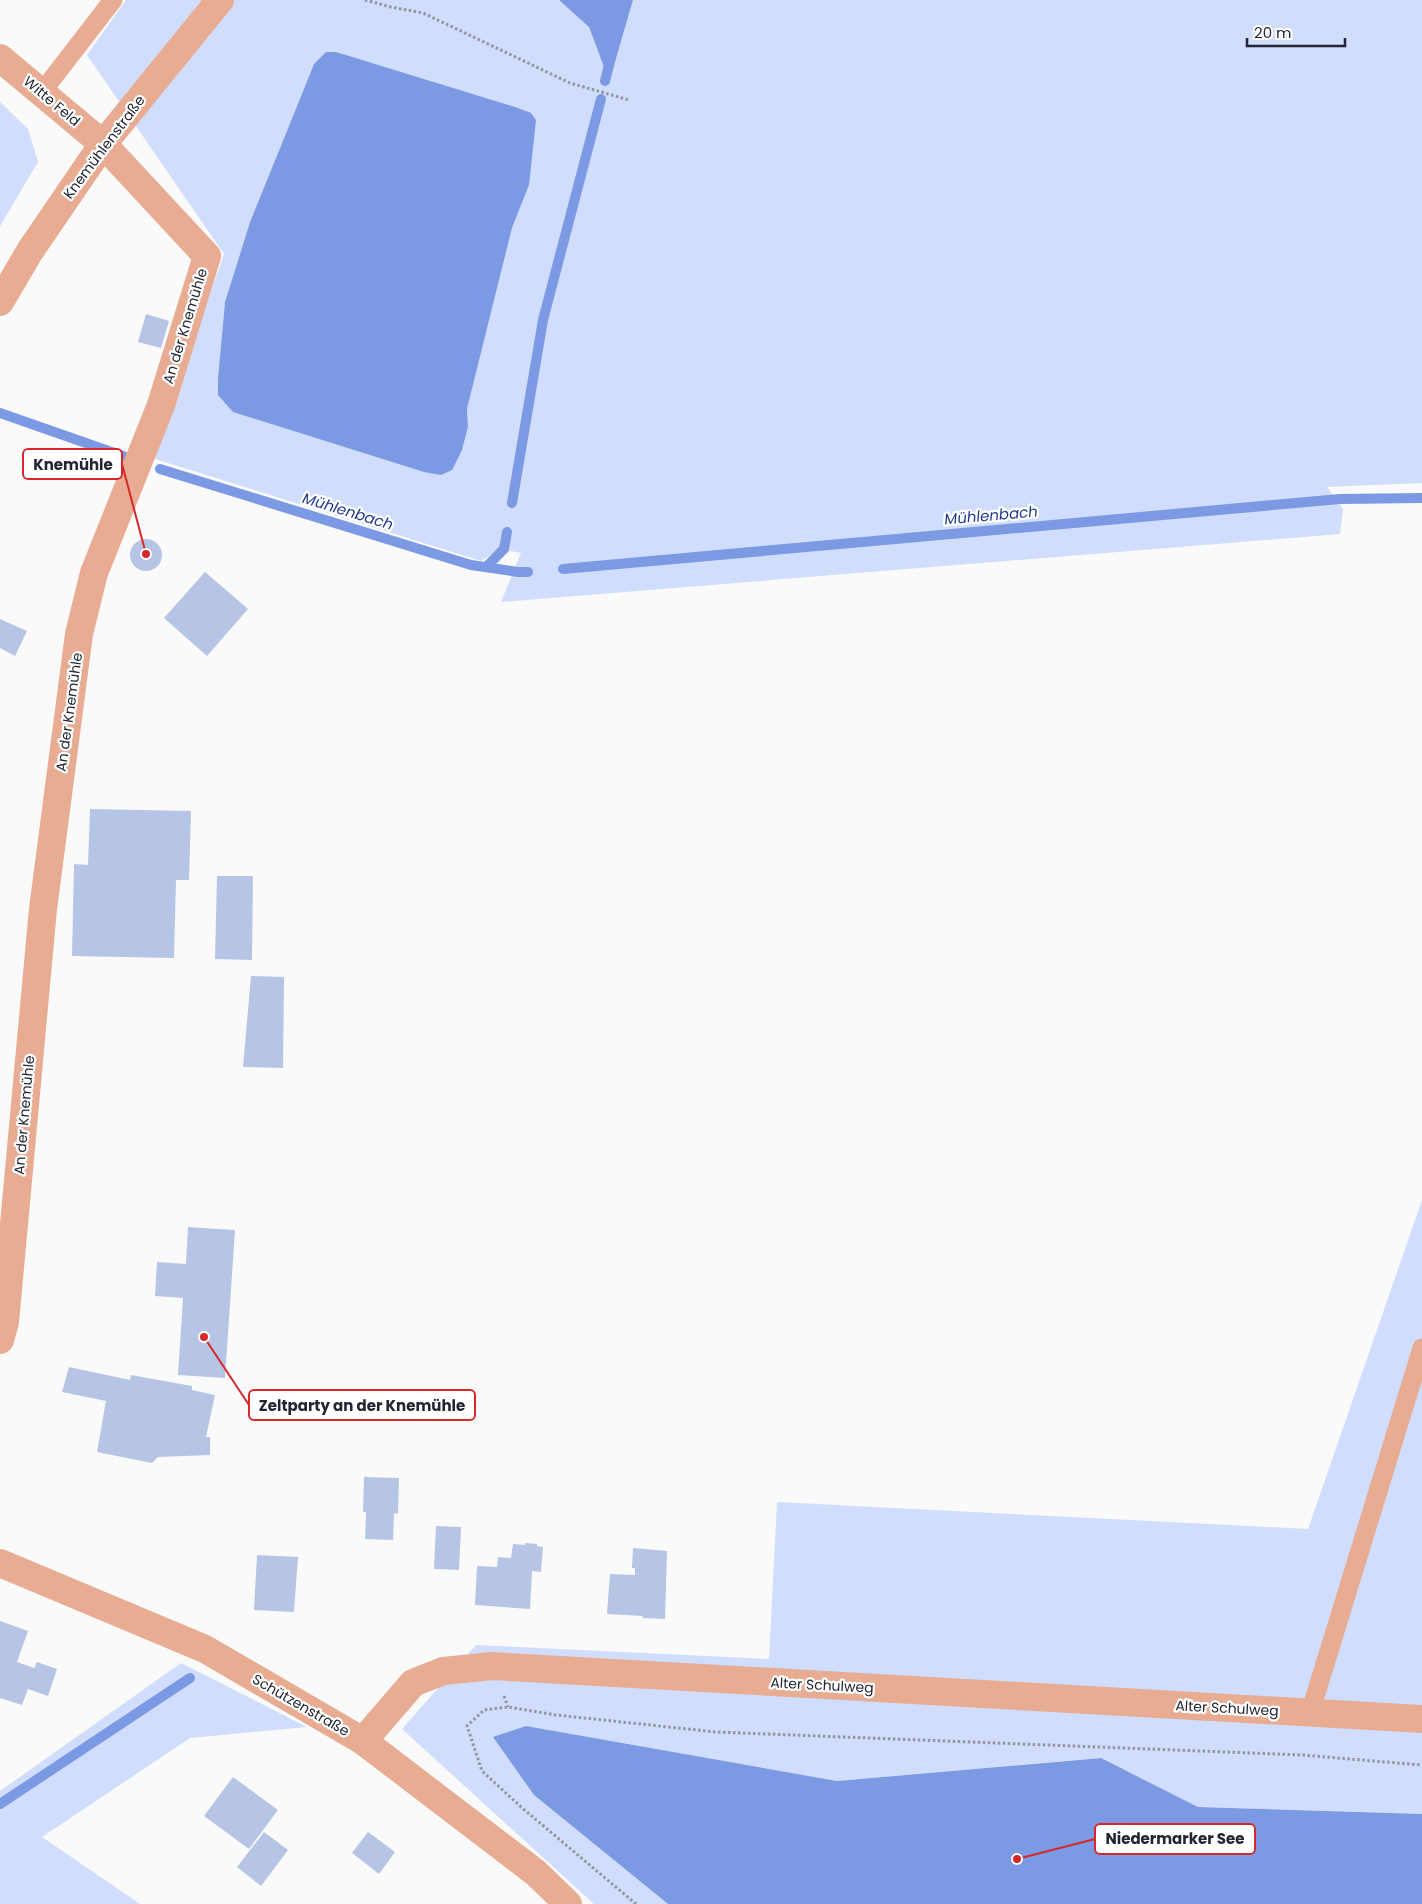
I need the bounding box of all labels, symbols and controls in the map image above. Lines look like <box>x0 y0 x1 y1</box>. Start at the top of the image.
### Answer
scale bar <box>1247 15 1344 47</box>
text: 20 m <box>1254 22 1292 43</box>
street label: Witte Feld <box>19 71 85 131</box>
street label: Knemühlenstraße <box>58 91 150 203</box>
street label: An der Knemühle <box>158 266 212 386</box>
callout: Knemühle <box>23 449 122 479</box>
text: Knemühle <box>33 454 113 475</box>
water label: Mühlenbach <box>300 487 396 535</box>
water label: Mühlenbach <box>943 500 1039 530</box>
street label: An der Knemühle <box>51 651 87 773</box>
street label: An der Knemühle <box>9 1054 39 1176</box>
callout: Zeltparty an der Knemühle <box>249 1390 475 1420</box>
text: Zeltparty an der Knemühle <box>259 1395 465 1416</box>
street label: Schützenstraße <box>249 1669 353 1741</box>
street label: Alter Schulweg <box>770 1672 874 1698</box>
street label: Alter Schulweg <box>1175 1695 1279 1721</box>
callout: Niedermarker See <box>1095 1824 1255 1854</box>
text: Niedermarker See <box>1105 1828 1245 1849</box>

